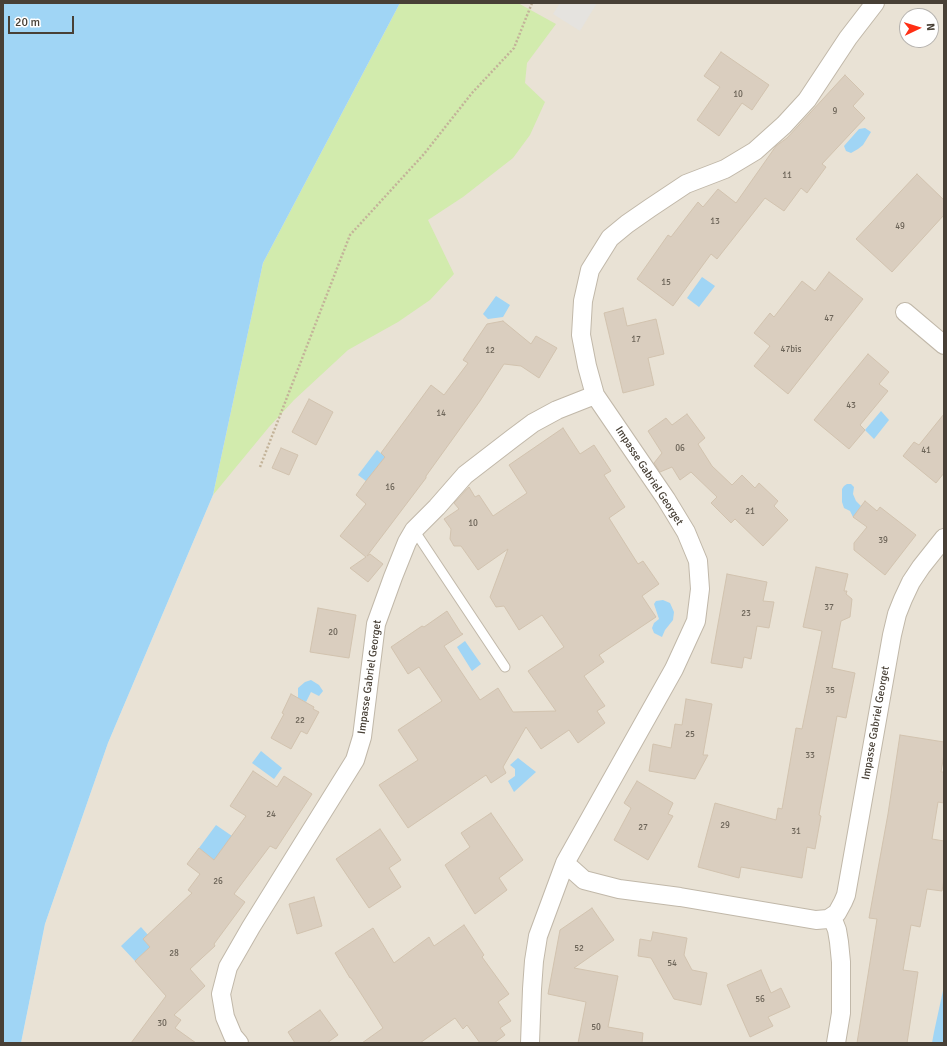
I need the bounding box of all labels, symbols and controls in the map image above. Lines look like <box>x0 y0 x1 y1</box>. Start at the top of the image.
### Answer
scale bar <box>10 8 76 34</box>
north arrow <box>899 8 939 48</box>
text: 20 m <box>15 15 40 30</box>
text: N <box>924 23 937 31</box>
house number: 10 <box>733 90 743 100</box>
house number: 9 <box>833 107 837 117</box>
house number: 11 <box>782 171 792 181</box>
house number: 13 <box>710 217 720 227</box>
house number: 49 <box>895 222 905 232</box>
house number: 15 <box>661 278 671 288</box>
house number: 47 <box>824 314 834 324</box>
house number: 17 <box>631 335 641 345</box>
house number: 47bis <box>781 345 801 355</box>
house number: 12 <box>485 346 495 356</box>
house number: 43 <box>846 401 856 411</box>
house number: 14 <box>436 409 446 419</box>
street label: Impasse Gabriel Georget <box>612 424 686 528</box>
house number: 06 <box>675 444 685 454</box>
house number: 41 <box>921 446 931 456</box>
house number: 16 <box>385 483 395 493</box>
house number: 21 <box>745 507 755 517</box>
house number: 10 <box>468 519 478 529</box>
house number: 39 <box>878 536 888 546</box>
house number: 37 <box>824 603 834 613</box>
house number: 23 <box>741 609 751 619</box>
street label: Impasse Gabriel Georget <box>355 619 385 735</box>
house number: 20 <box>328 628 338 638</box>
street label: Impasse Gabriel Georget <box>859 665 893 781</box>
house number: 35 <box>825 686 835 696</box>
house number: 22 <box>295 716 305 726</box>
house number: 25 <box>685 730 695 740</box>
house number: 33 <box>805 751 815 761</box>
house number: 24 <box>266 810 276 820</box>
house number: 29 <box>720 821 730 831</box>
house number: 27 <box>638 823 648 833</box>
house number: 31 <box>791 827 801 837</box>
house number: 26 <box>213 877 223 887</box>
house number: 52 <box>574 944 584 954</box>
house number: 28 <box>169 949 179 959</box>
house number: 54 <box>667 959 677 969</box>
house number: 56 <box>755 995 765 1005</box>
house number: 30 <box>157 1019 167 1029</box>
house number: 50 <box>591 1023 601 1033</box>

